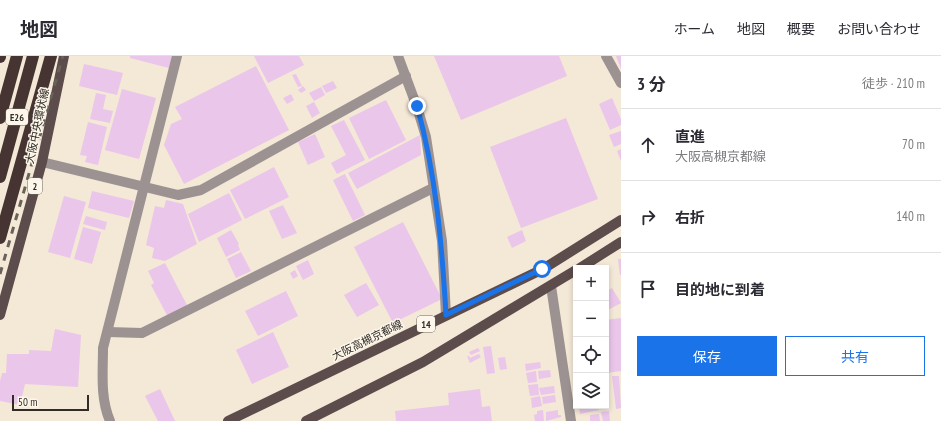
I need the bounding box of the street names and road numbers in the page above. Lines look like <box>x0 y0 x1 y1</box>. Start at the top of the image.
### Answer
street label: 大阪中央環状線 <box>22 87 52 165</box>
road number: E26 <box>6 109 28 125</box>
road number: 2 <box>28 178 42 194</box>
road number: 14 <box>417 316 435 332</box>
street label: 大阪高槻京都線 <box>329 317 405 363</box>

